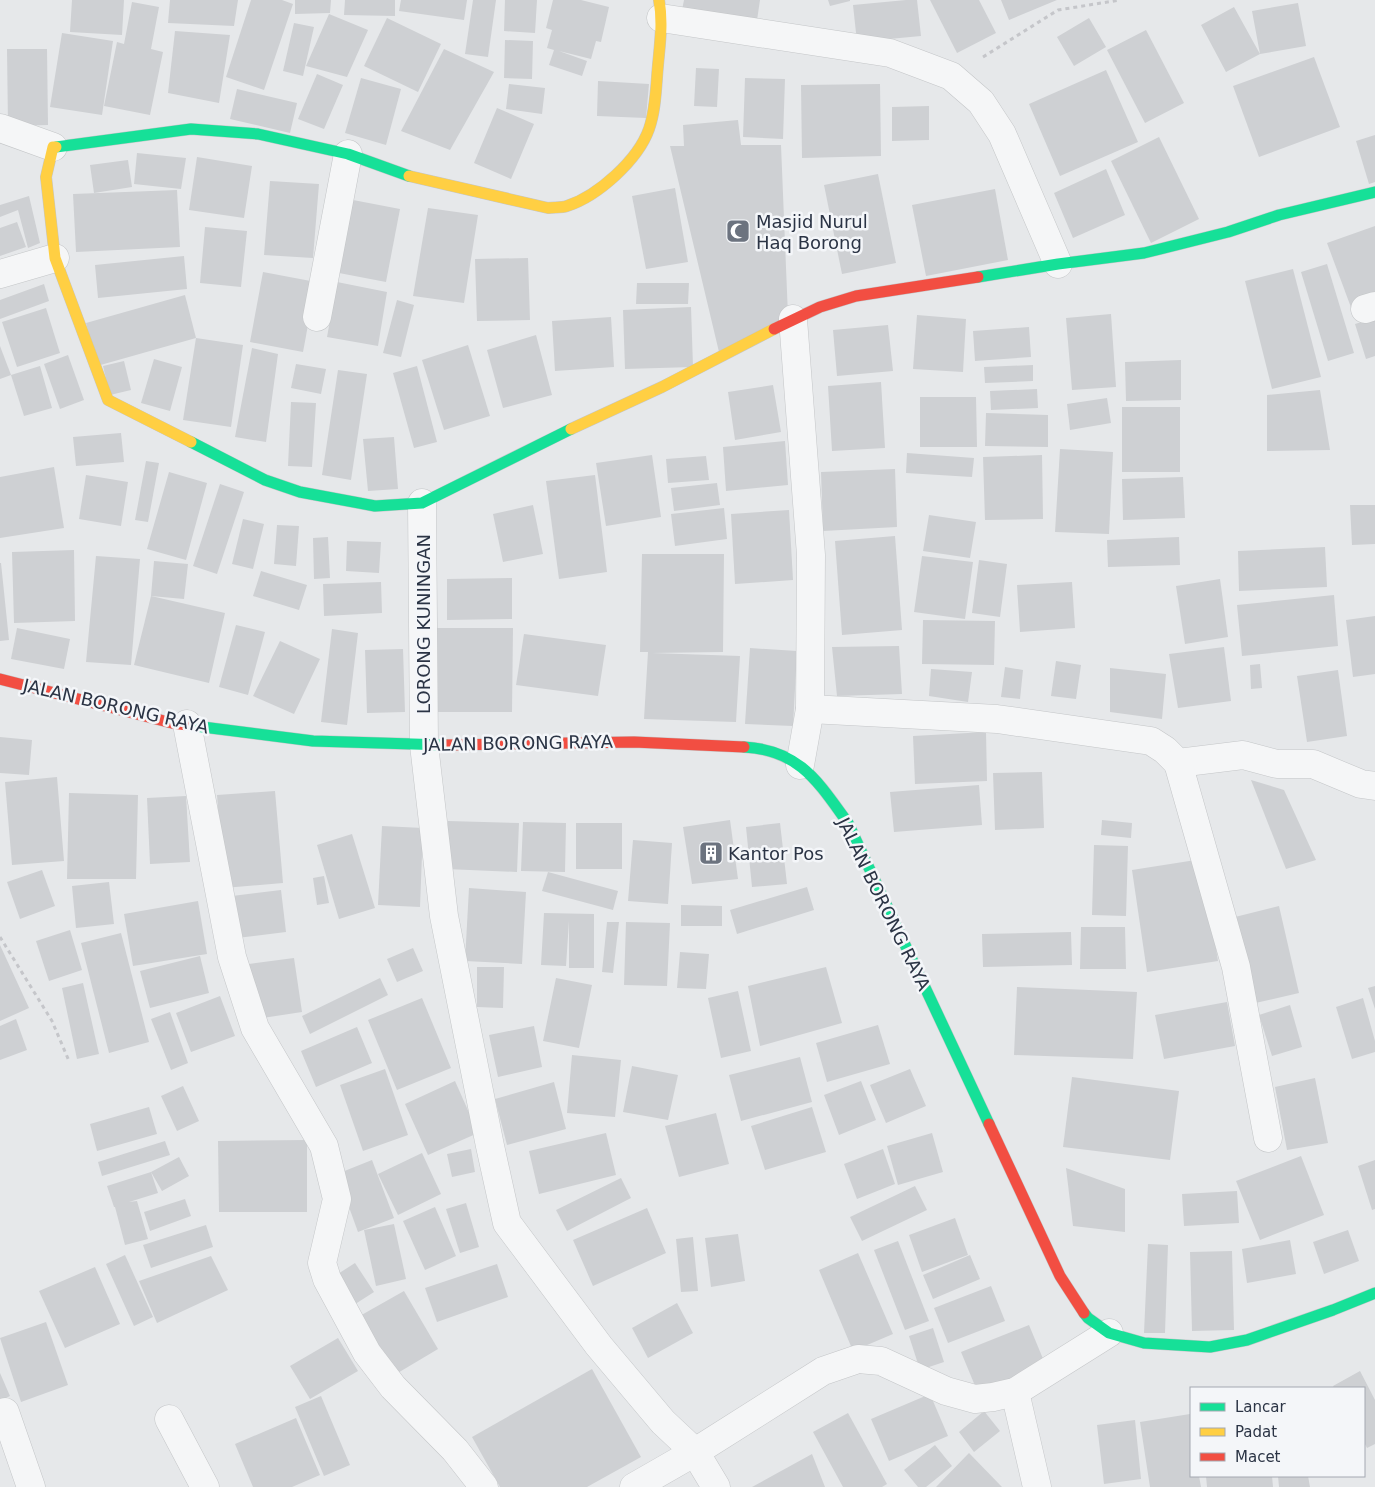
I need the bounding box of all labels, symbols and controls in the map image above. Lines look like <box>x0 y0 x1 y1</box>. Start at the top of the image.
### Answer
place label: Masjid Nurul Haq Borong <box>756 211 868 253</box>
mosque icon: Masjid Nurul Haq Borong <box>725 218 751 244</box>
street label: LORONG KUNINGAN <box>413 534 434 714</box>
street label: JALAN BORONG RAYA <box>20 674 212 738</box>
street label: JALAN BORONG RAYA <box>422 731 614 755</box>
street label: JALAN BORONG RAYA <box>833 813 935 995</box>
building icon: Kantor Pos <box>698 840 724 866</box>
place label: Kantor Pos <box>728 843 824 864</box>
legend <box>1190 1387 1365 1477</box>
text: Lancar <box>1235 1398 1286 1416</box>
text: Padat <box>1235 1423 1277 1441</box>
text: Macet <box>1235 1448 1281 1466</box>

